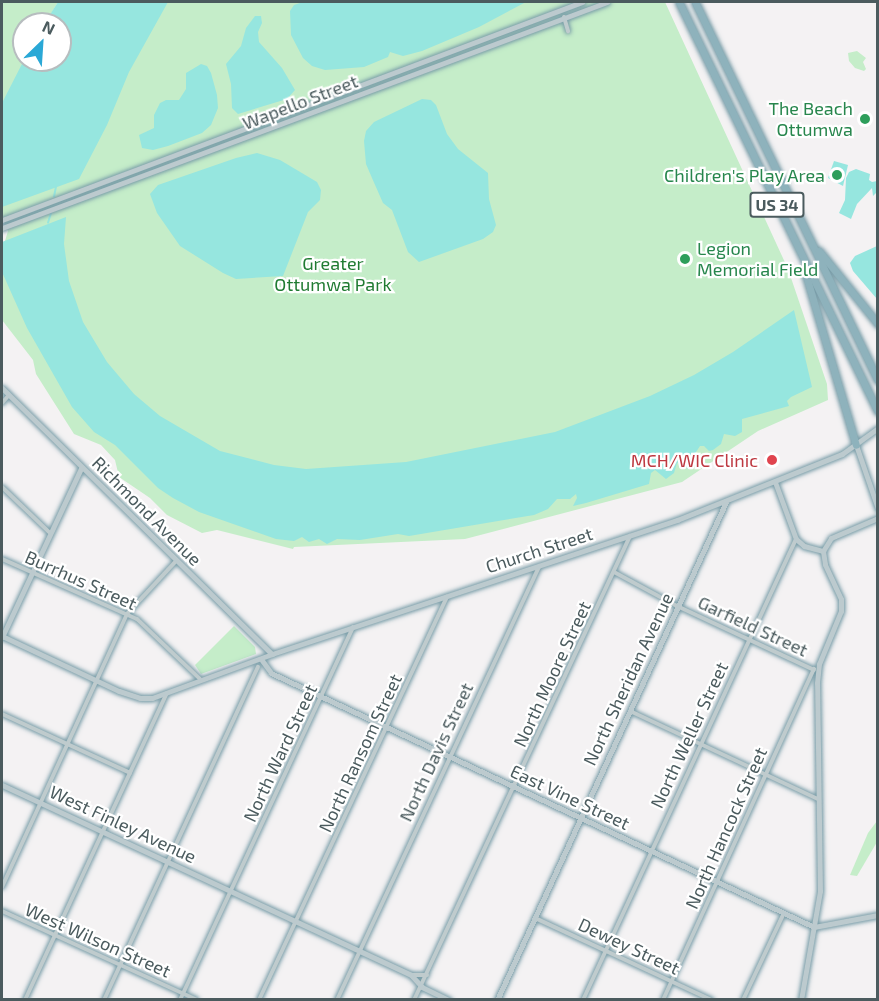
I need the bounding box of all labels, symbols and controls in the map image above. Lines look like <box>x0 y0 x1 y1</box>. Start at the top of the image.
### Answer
north arrow <box>12 12 72 72</box>
text: N <box>40 16 58 38</box>
street label: Wapello Street <box>239 70 361 134</box>
place label: The Beach Ottumwa <box>768 98 853 140</box>
marker: The Beach Ottumwa <box>858 112 872 126</box>
place label: Children's Play Area <box>663 164 825 186</box>
marker: Children's Play Area <box>830 168 844 182</box>
road number: US 34 <box>748 192 806 218</box>
place label: Legion Memorial Field <box>697 238 819 280</box>
marker: Legion Memorial Field <box>678 252 692 266</box>
park label: Greater Ottumwa Park <box>274 253 392 296</box>
place label: MCH/WIC Clinic <box>631 449 758 471</box>
marker: MCH/WIC Clinic <box>763 451 781 469</box>
street label: Richmond Avenue <box>88 452 206 570</box>
street label: Church Street <box>483 523 595 577</box>
street label: Burrhus Street <box>22 546 140 614</box>
street label: North Sheridan Avenue <box>578 589 678 769</box>
street label: Garfield Street <box>695 591 811 661</box>
street label: North Moore Street <box>509 598 595 750</box>
street label: North Weller Street <box>646 658 732 812</box>
street label: North Ransom Street <box>314 670 406 836</box>
street label: North Davis Street <box>394 679 478 825</box>
street label: North Ward Street <box>239 681 321 825</box>
street label: North Hancock Street <box>681 744 771 912</box>
street label: East Vine Street <box>507 760 633 834</box>
street label: West Finley Avenue <box>46 780 200 868</box>
street label: West Wilson Street <box>22 898 174 982</box>
street label: Dewey Street <box>575 913 683 979</box>

